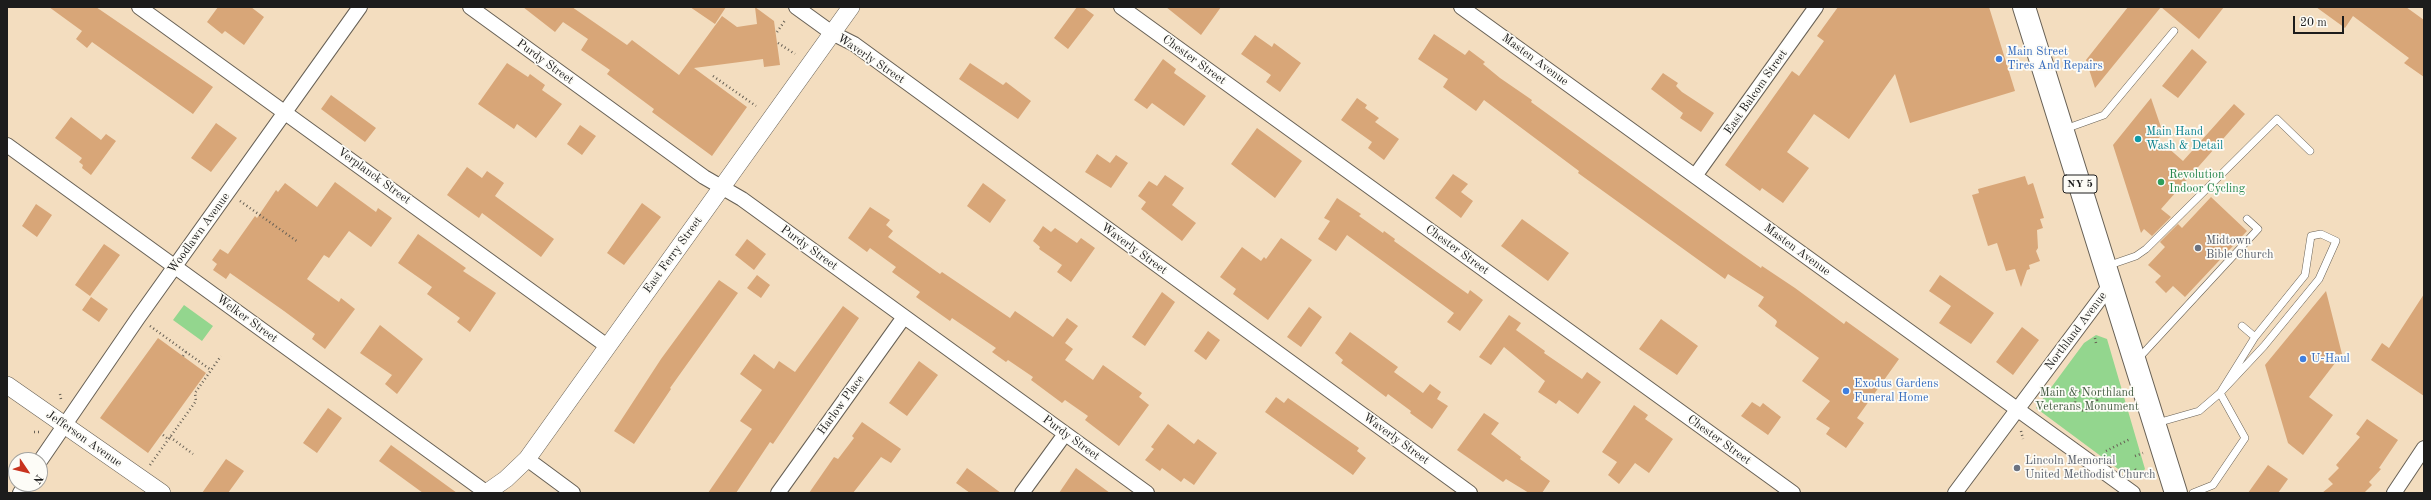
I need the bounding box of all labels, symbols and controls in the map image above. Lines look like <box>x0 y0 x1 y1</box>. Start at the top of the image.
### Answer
scale bar <box>2295 8 2346 34</box>
text: 20 m <box>2300 17 2327 29</box>
street label: Waverly Street <box>834 31 908 87</box>
street label: Masten Avenue <box>1499 31 1571 89</box>
street label: Chester Street <box>1159 32 1229 88</box>
street label: Purdy Street <box>514 36 576 88</box>
place label: Main Street Tires And Repairs <box>2007 45 2103 73</box>
street label: East Balcom Street <box>1721 47 1791 137</box>
marker: Main Street Tires And Repairs <box>1994 54 2004 64</box>
place label: Main Hand Wash & Detail <box>2146 125 2223 153</box>
marker: Main Hand Wash & Detail <box>2133 134 2143 144</box>
street label: Verplanck Street <box>335 145 413 207</box>
place label: Revolution Indoor Cycling <box>2169 168 2245 196</box>
road number: NY 5 <box>2063 175 2097 193</box>
marker: Revolution Indoor Cycling <box>2156 177 2166 187</box>
street label: Woodlawn Avenue <box>165 190 233 276</box>
street label: East Ferry Street <box>640 214 706 296</box>
street label: Waverly Street <box>1098 220 1170 278</box>
street label: Masten Avenue <box>1761 221 1833 279</box>
street label: Purdy Street <box>778 222 840 274</box>
street label: Chester Street <box>1422 222 1492 278</box>
place label: Midtown Bible Church <box>2206 234 2273 262</box>
marker: Midtown Bible Church <box>2193 243 2203 253</box>
street label: Northland Avenue <box>2042 289 2110 373</box>
street label: Welker Street <box>214 292 280 346</box>
place label: U-Haul <box>2311 352 2350 366</box>
marker: U-Haul <box>2298 354 2308 364</box>
street label: Harlow Place <box>815 372 867 438</box>
place label: Exodus Gardens Funeral Home <box>1854 377 1938 405</box>
marker: Exodus Gardens Funeral Home <box>1841 386 1851 396</box>
park label: Main & Northland Veterans Monument <box>2035 386 2139 414</box>
street label: Jefferson Avenue <box>43 407 125 471</box>
street label: Waverly Street <box>1360 410 1432 468</box>
street label: Purdy Street <box>1040 412 1102 464</box>
street label: Chester Street <box>1684 412 1754 468</box>
north arrow <box>8 452 48 492</box>
place label: Lincoln Memorial United Methodist Church <box>2025 454 2156 482</box>
marker: Lincoln Memorial United Methodist Church <box>2012 463 2022 473</box>
text: N <box>31 472 44 485</box>

